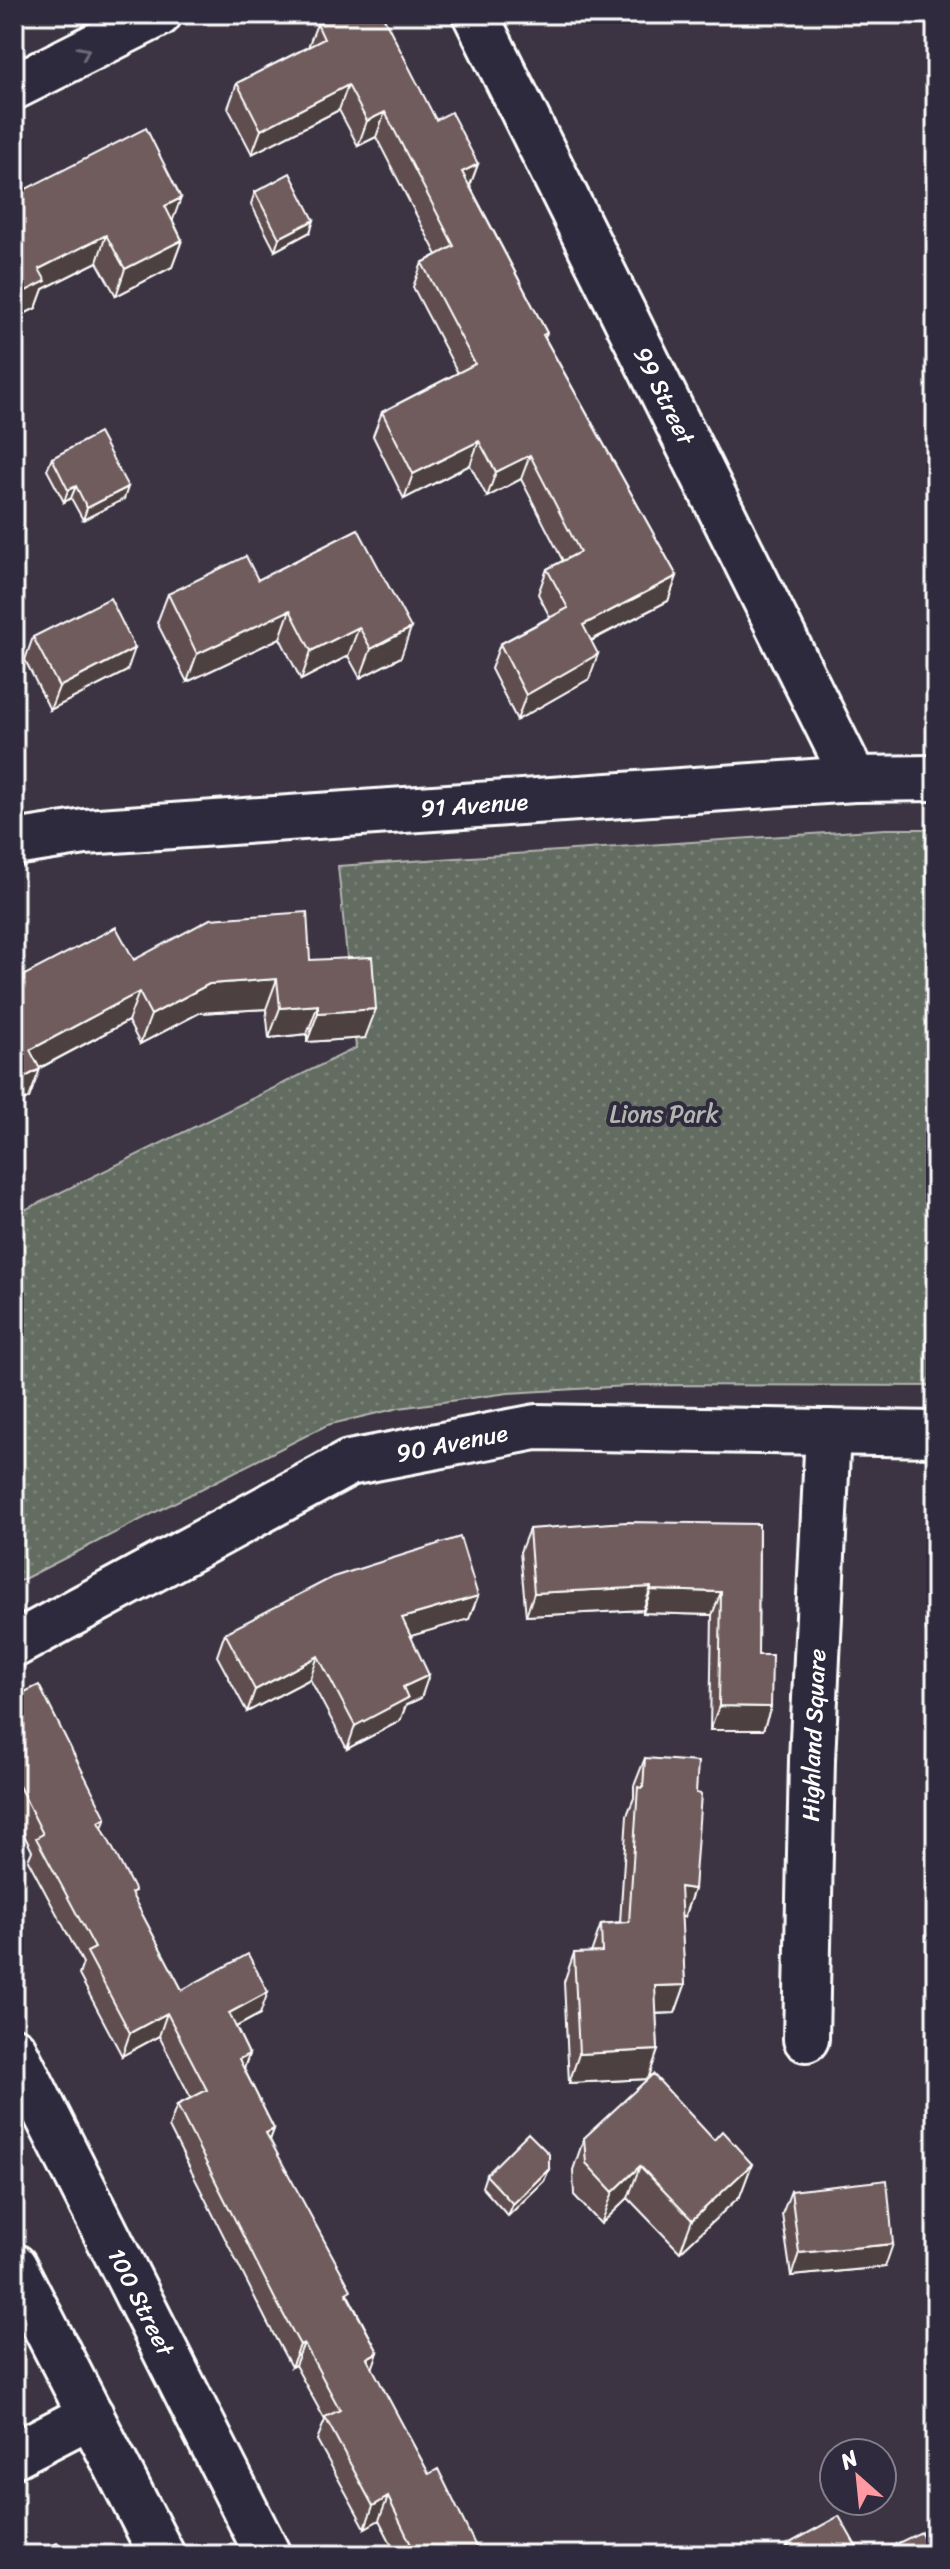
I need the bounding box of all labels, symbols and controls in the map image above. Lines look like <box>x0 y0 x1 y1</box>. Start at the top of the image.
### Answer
one-way arrow <box>75 46 90 62</box>
street label: 99 Street <box>622 339 707 454</box>
street label: 91 Avenue <box>419 780 530 830</box>
park label: Lions Park <box>610 1093 719 1135</box>
street label: 90 Avenue <box>392 1412 512 1474</box>
street label: Highland Square <box>790 1648 838 1822</box>
street label: 100 Street <box>96 2240 186 2365</box>
north arrow <box>818 2437 898 2517</box>
text: N <box>833 2438 865 2481</box>

